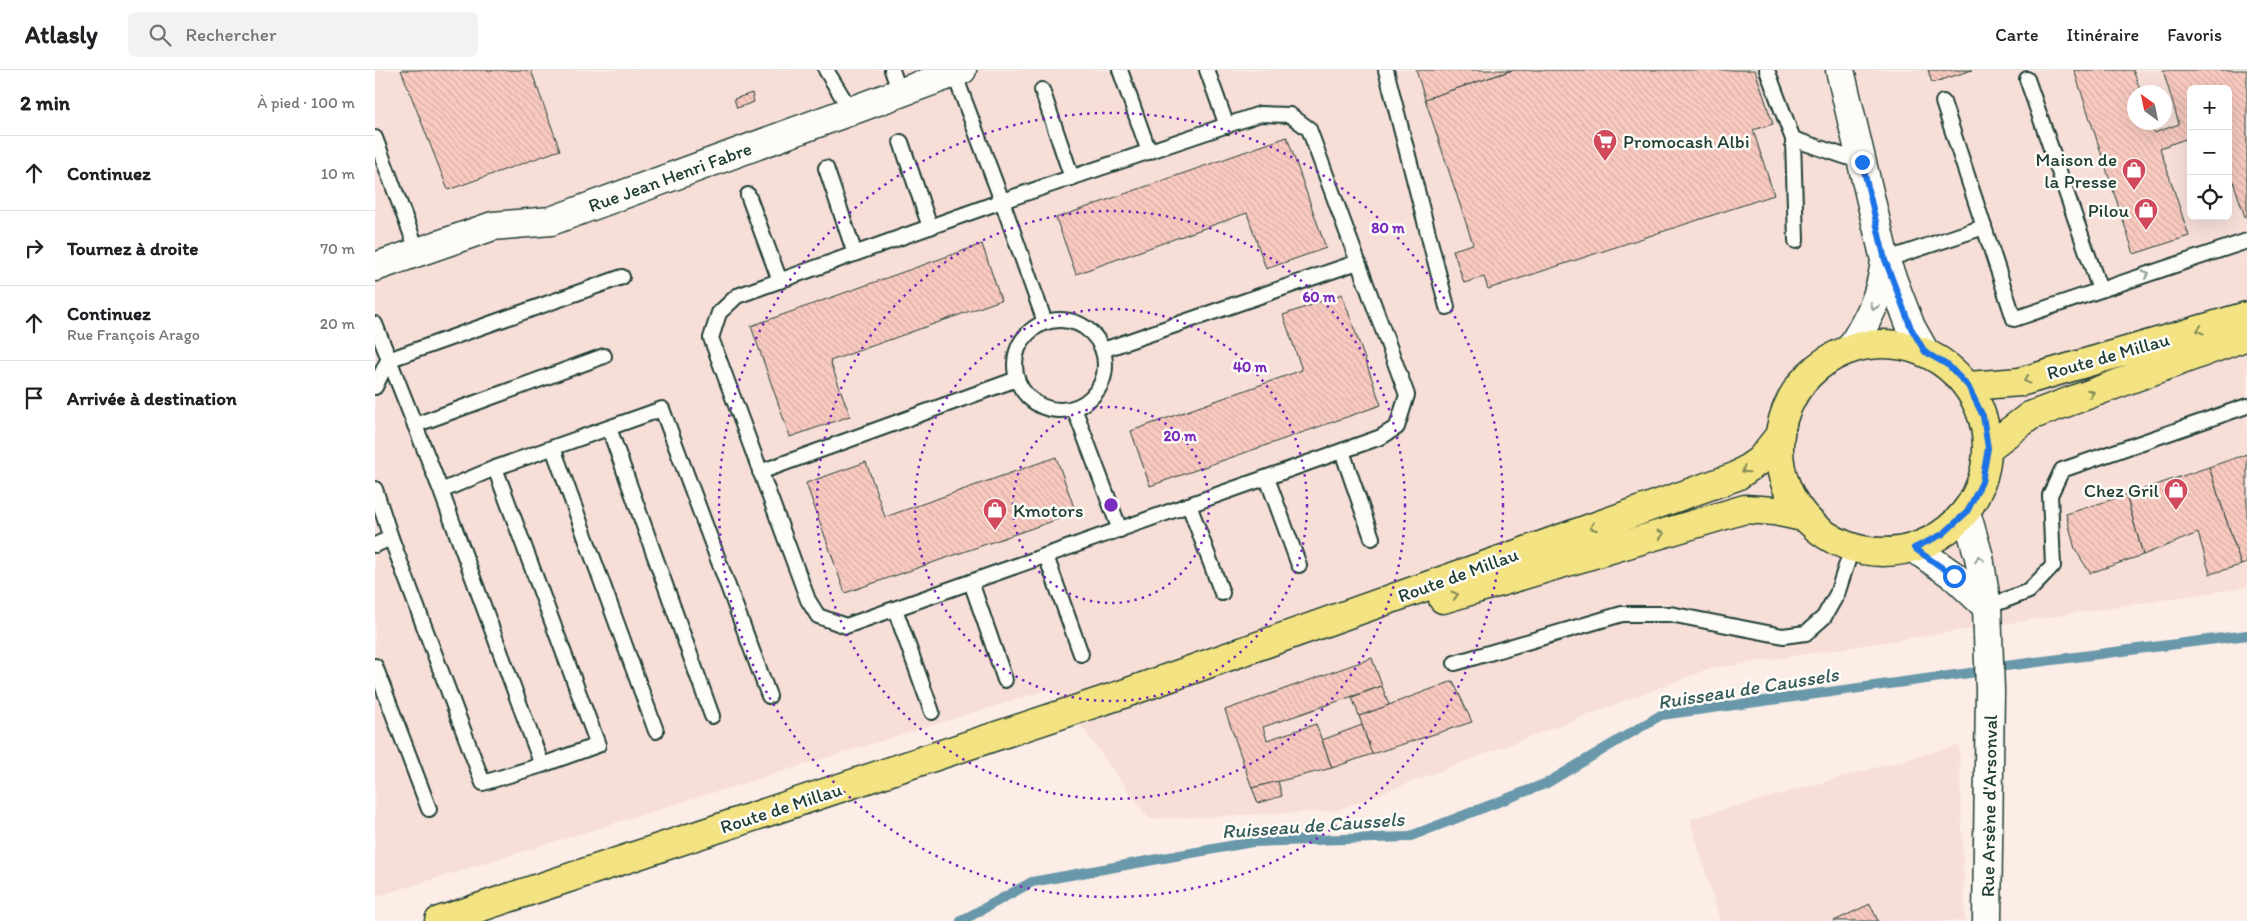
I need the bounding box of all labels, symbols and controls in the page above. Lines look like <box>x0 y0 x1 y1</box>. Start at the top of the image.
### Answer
search box <box>128 12 478 57</box>
text: Atlasly <box>25 20 98 49</box>
icon: search <box>146 21 174 49</box>
text: Rechercher <box>186 23 276 46</box>
text: Carte <box>1995 24 2039 46</box>
text: Itinéraire <box>2067 24 2139 46</box>
text: Favoris <box>2167 24 2222 46</box>
north arrow <box>2127 85 2172 130</box>
map controls <box>2187 85 2232 220</box>
button: + <box>2187 85 2232 130</box>
text: 2 min <box>20 90 70 115</box>
text: À pied · 100 m <box>257 93 355 112</box>
supermarket icon: Promocash Albi <box>1592 128 1618 162</box>
place label: Promocash Albi <box>1623 130 1750 153</box>
button: − <box>2187 130 2232 175</box>
street label: Rue Jean Henri Fabre <box>585 137 755 217</box>
place label: Maison de la Presse <box>2035 148 2117 193</box>
route end <box>1851 151 1874 174</box>
shop icon: Maison de la Presse <box>2121 157 2147 191</box>
icon: ahead <box>20 159 48 187</box>
text: Continuez <box>67 162 151 185</box>
text: 10 m <box>321 164 355 183</box>
button: locate <box>2187 175 2232 220</box>
shop icon: Pilou <box>2133 197 2159 231</box>
place label: Pilou <box>2088 199 2129 222</box>
text: 80 m <box>1371 219 1405 237</box>
icon: right <box>20 234 48 262</box>
text: Tournez à droite <box>67 237 199 260</box>
text: 70 m <box>320 239 355 258</box>
one-way arrow <box>2141 270 2149 280</box>
text: 60 m <box>1302 288 1336 306</box>
text: Continuez <box>67 302 151 325</box>
one-way arrow <box>1870 302 1880 310</box>
icon: ahead <box>20 309 48 337</box>
text: 20 m <box>320 314 355 333</box>
one-way arrow <box>2197 324 2205 334</box>
text: Rue François Arago <box>67 325 200 344</box>
street label: Route de Millau <box>2044 327 2172 384</box>
text: 40 m <box>1233 358 1268 376</box>
one-way arrow <box>2023 374 2032 385</box>
icon: arrive <box>20 384 48 412</box>
text: Arrivée à destination <box>67 387 237 410</box>
one-way arrow <box>2087 389 2095 399</box>
text: 20 m <box>1163 427 1197 445</box>
one-way arrow <box>1741 464 1751 473</box>
shop icon: Chez Gril <box>2163 477 2189 511</box>
place label: Chez Gril <box>2084 479 2160 502</box>
centre of rings <box>1102 496 1120 514</box>
shop icon: Kmotors <box>982 497 1008 531</box>
place label: Kmotors <box>1013 499 1083 522</box>
one-way arrow <box>1589 521 1598 531</box>
one-way arrow <box>1656 529 1665 539</box>
street label: Route de Millau <box>1395 542 1522 607</box>
one-way arrow <box>1974 555 1985 564</box>
route start <box>1943 565 1966 588</box>
one-way arrow <box>1450 591 1459 601</box>
water label: Ruisseau de Caussels <box>1656 662 1841 714</box>
street label: Rue Arsène d'Arsonval <box>1976 714 2002 897</box>
street label: Route de Millau <box>717 777 845 838</box>
water label: Ruisseau de Caussels <box>1221 807 1406 843</box>

